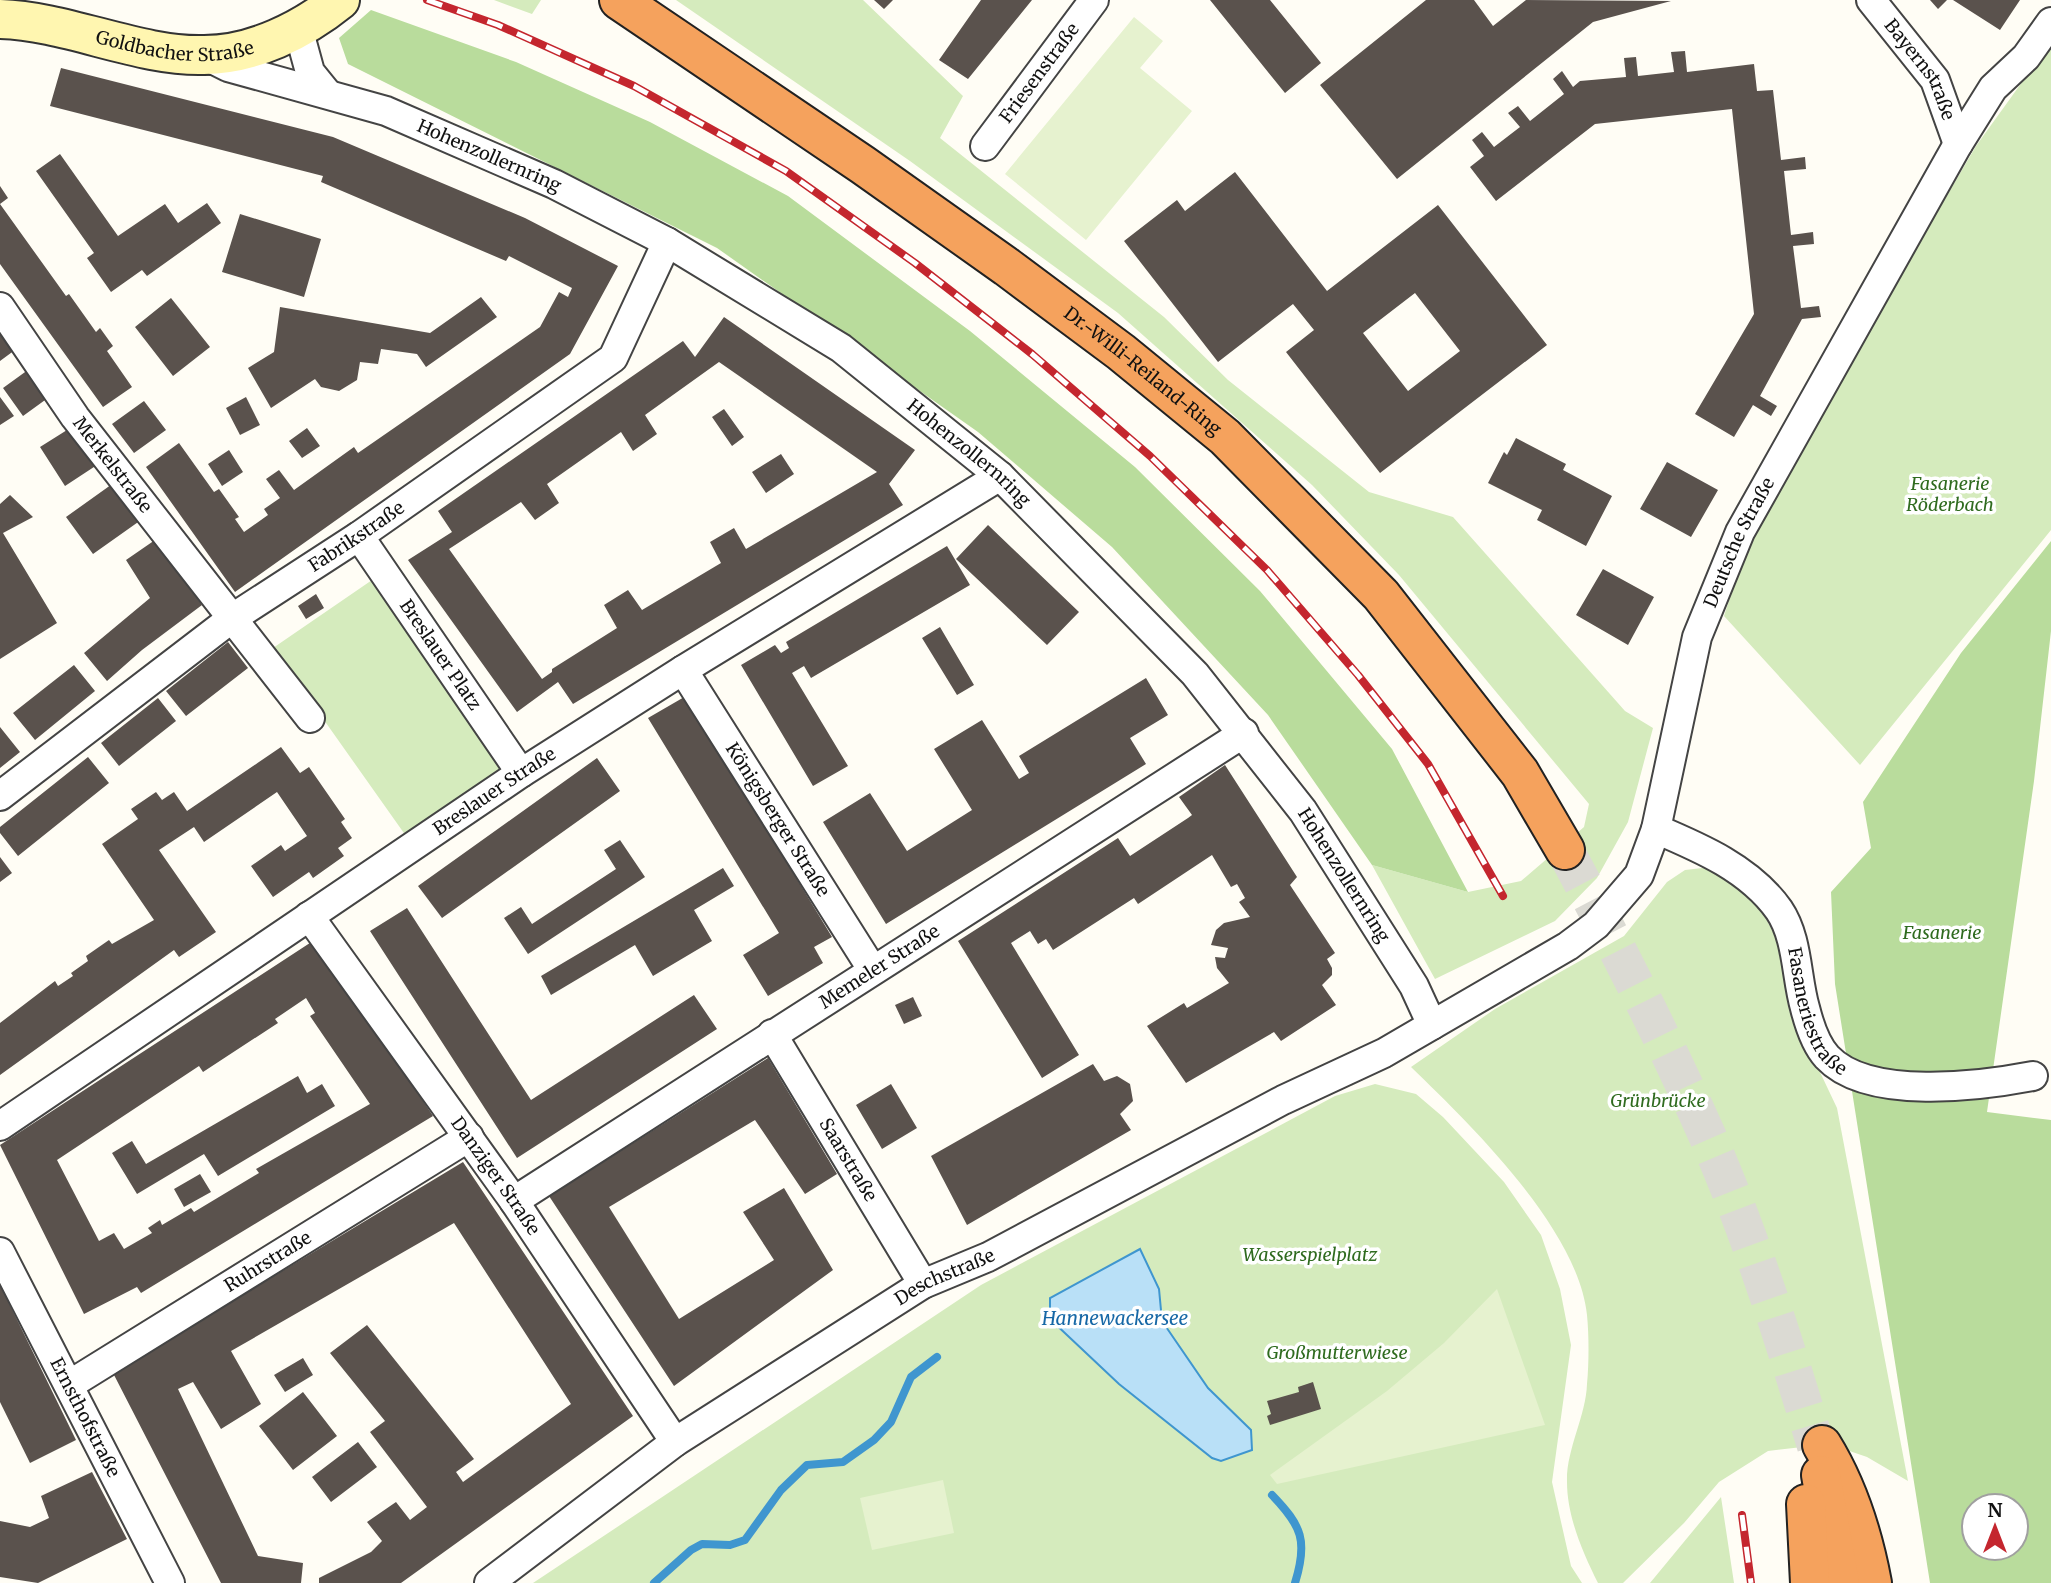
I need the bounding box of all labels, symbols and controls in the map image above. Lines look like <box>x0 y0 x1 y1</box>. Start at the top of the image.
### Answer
street label: Bayernstraße <box>1880 14 1960 123</box>
street label: Friesenstraße <box>994 18 1084 127</box>
street label: Goldbacher Straße <box>93 25 256 66</box>
street label: Hohenzollernring <box>414 114 565 197</box>
street label: Dr.-Willi-Reiland-Ring <box>1059 301 1226 440</box>
street label: Hohenzollernring <box>903 394 1036 511</box>
street label: Merkelstraße <box>68 412 157 517</box>
park label: Fasanerie Röderbach <box>1906 472 1994 516</box>
street label: Deutsche Straße <box>1698 473 1779 611</box>
street label: Fabrikstraße <box>304 496 409 577</box>
street label: Breslauer Platz <box>395 595 487 715</box>
street label: Königsberger Straße <box>721 738 835 901</box>
street label: Breslauer Straße <box>429 742 560 840</box>
street label: Hohenzollernring <box>1293 803 1395 947</box>
street label: Memeler Straße <box>815 919 944 1013</box>
park label: Fasanerie <box>1902 921 1981 944</box>
street label: Fasaneriestraße <box>1783 945 1851 1080</box>
park label: Grünbrücke <box>1610 1089 1706 1112</box>
street label: Danziger Straße <box>446 1112 546 1239</box>
street label: Saarstraße <box>814 1114 882 1205</box>
street label: Ruhrstraße <box>220 1226 315 1297</box>
park label: Wasserspielplatz <box>1243 1243 1378 1266</box>
street label: Deschstraße <box>890 1244 999 1310</box>
water label: Hannewackersee <box>1041 1306 1189 1330</box>
park label: Großmutterwiese <box>1266 1341 1408 1364</box>
street label: Ernsthofstraße <box>45 1354 126 1481</box>
north arrow <box>1960 1492 2030 1562</box>
text: N <box>1987 1498 2003 1522</box>

